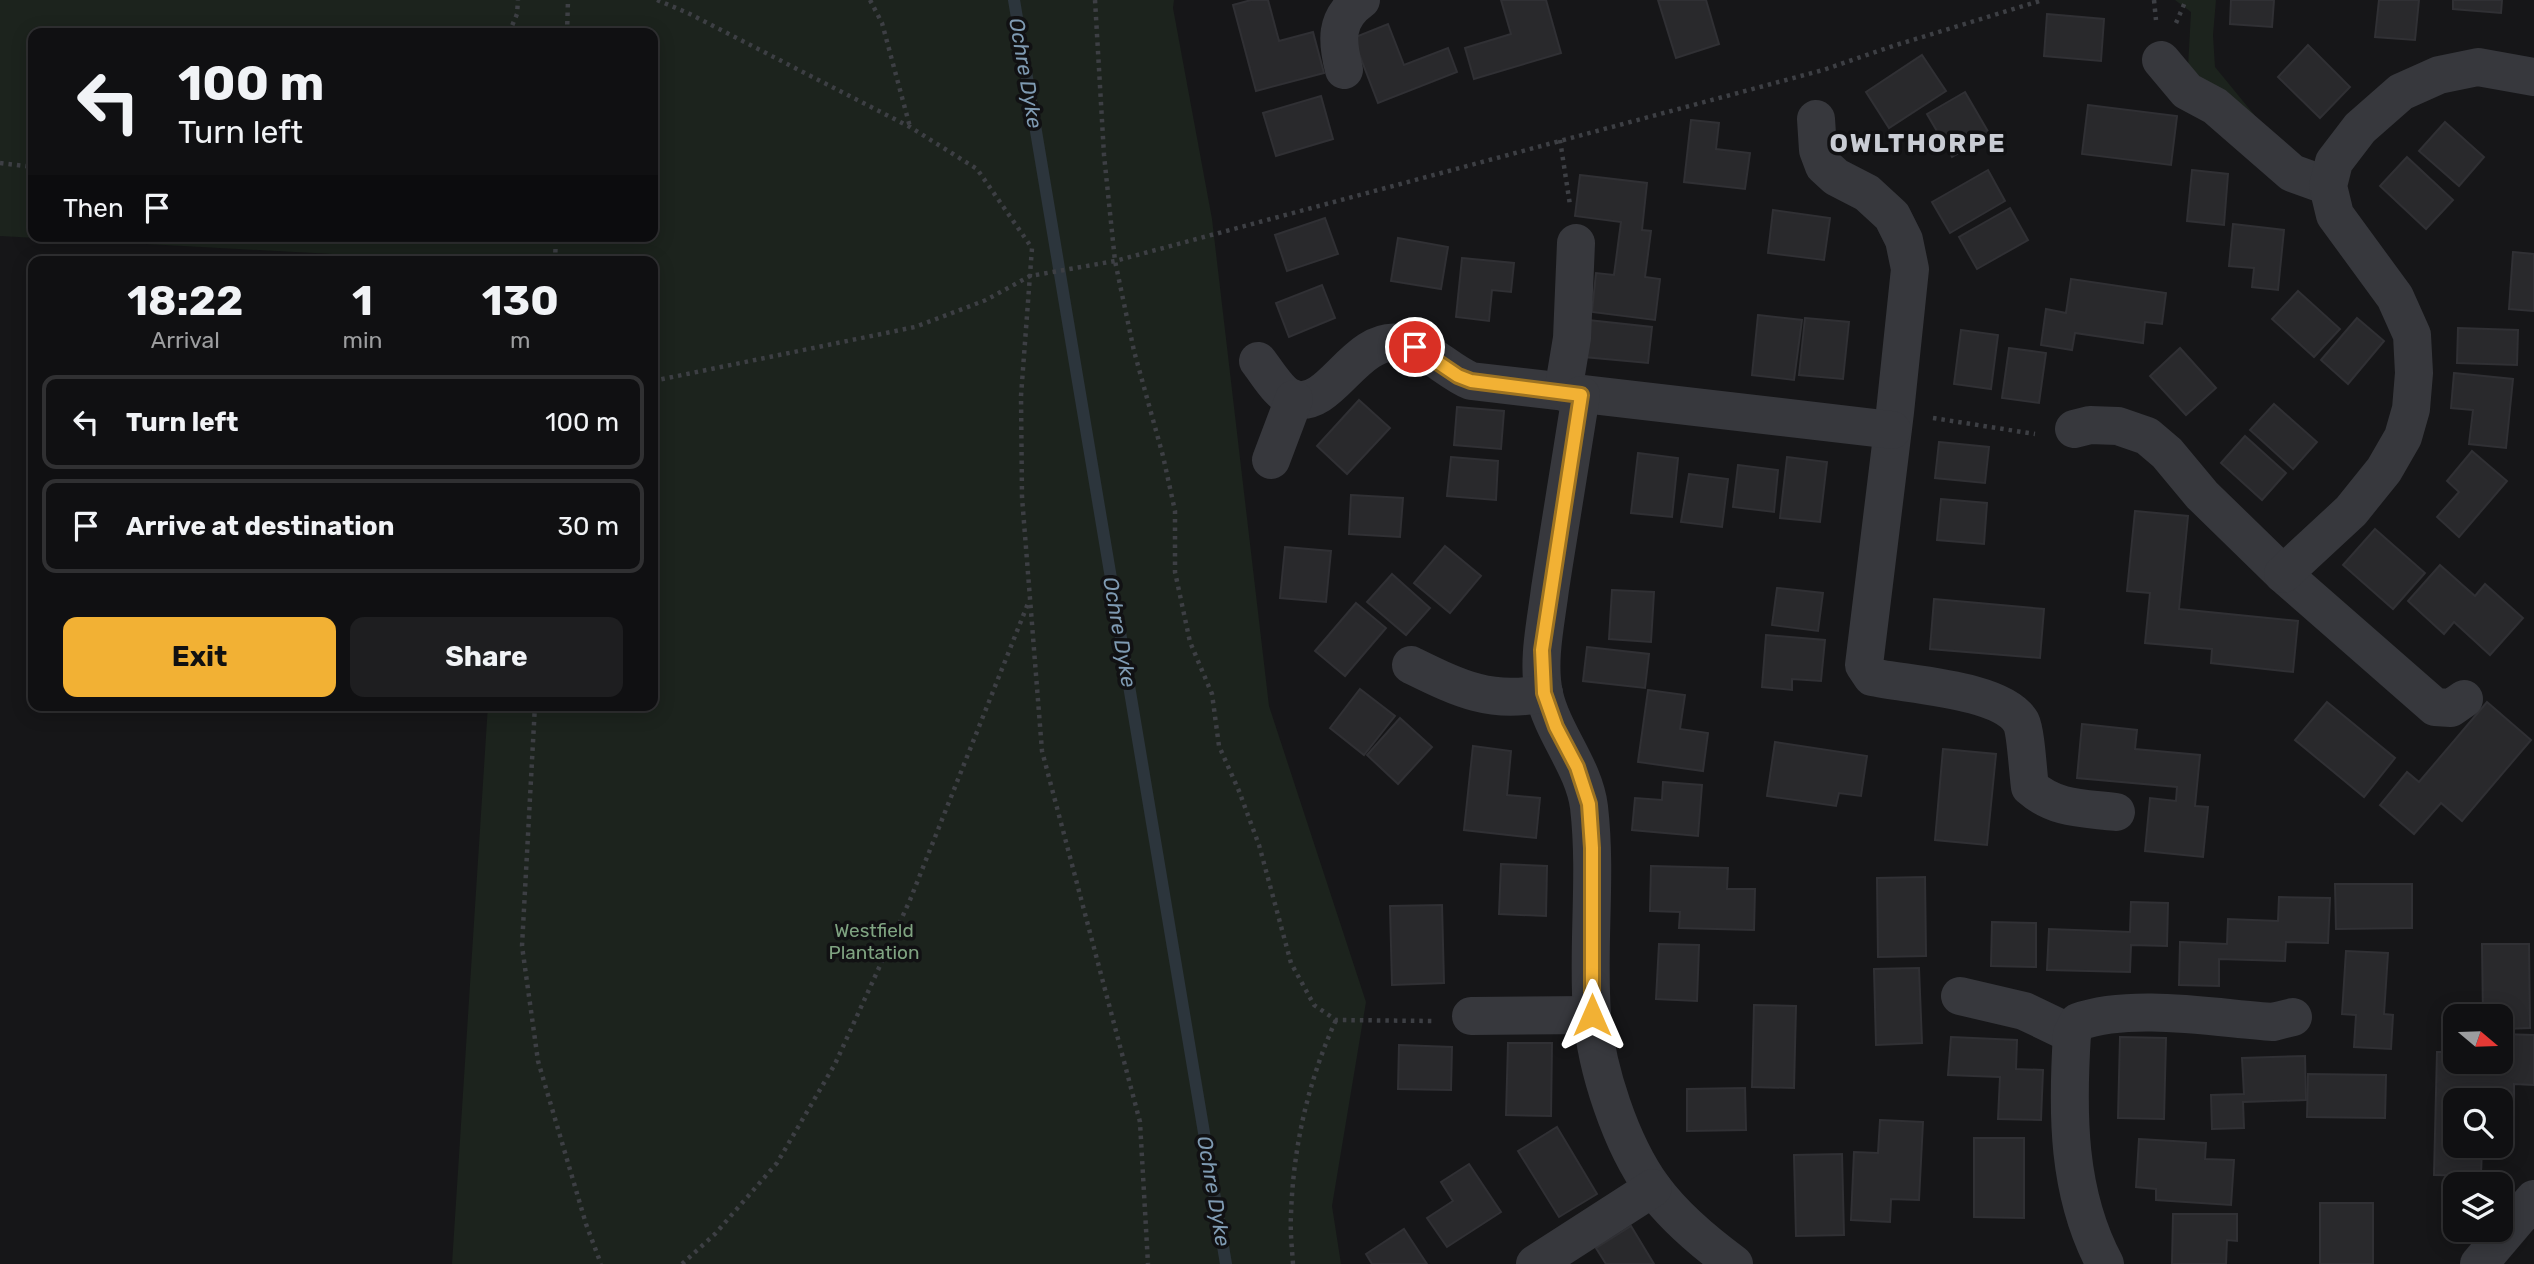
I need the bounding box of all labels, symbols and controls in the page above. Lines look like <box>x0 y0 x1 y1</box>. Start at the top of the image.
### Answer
water label: Ochre Dyke <box>1004 16 1048 130</box>
text: 100 m <box>178 54 324 112</box>
icon: left <box>63 56 154 147</box>
text: Turn left <box>178 113 303 151</box>
district label: OWLTHORPE <box>1829 128 2007 159</box>
icon: arrive <box>138 189 176 227</box>
text: Then <box>63 193 124 224</box>
text: 18:22 <box>127 276 243 326</box>
text: 1 <box>352 276 373 326</box>
text: 130 <box>482 276 559 326</box>
pin <box>1385 317 1445 377</box>
text: Arrival <box>151 326 220 354</box>
text: min <box>343 326 382 354</box>
text: m <box>510 326 530 354</box>
icon: arrive <box>1396 328 1434 366</box>
icon: left <box>67 403 105 441</box>
text: Turn left <box>126 407 238 438</box>
text: 100 m <box>545 407 619 438</box>
icon: arrive <box>67 507 105 545</box>
text: Arrive at destination <box>126 511 394 542</box>
text: 30 m <box>557 511 619 542</box>
water label: Ochre Dyke <box>1098 575 1142 689</box>
button: Exit <box>63 617 336 697</box>
button: Share <box>350 617 623 697</box>
park label: Westfield Plantation <box>829 919 919 964</box>
position arrow <box>1555 978 1629 1052</box>
north arrow <box>2443 1004 2513 1074</box>
map controls <box>2443 1004 2513 1242</box>
button: search <box>2443 1088 2513 1158</box>
water label: Ochre Dyke <box>1192 1134 1236 1248</box>
button: layers <box>2443 1172 2513 1242</box>

